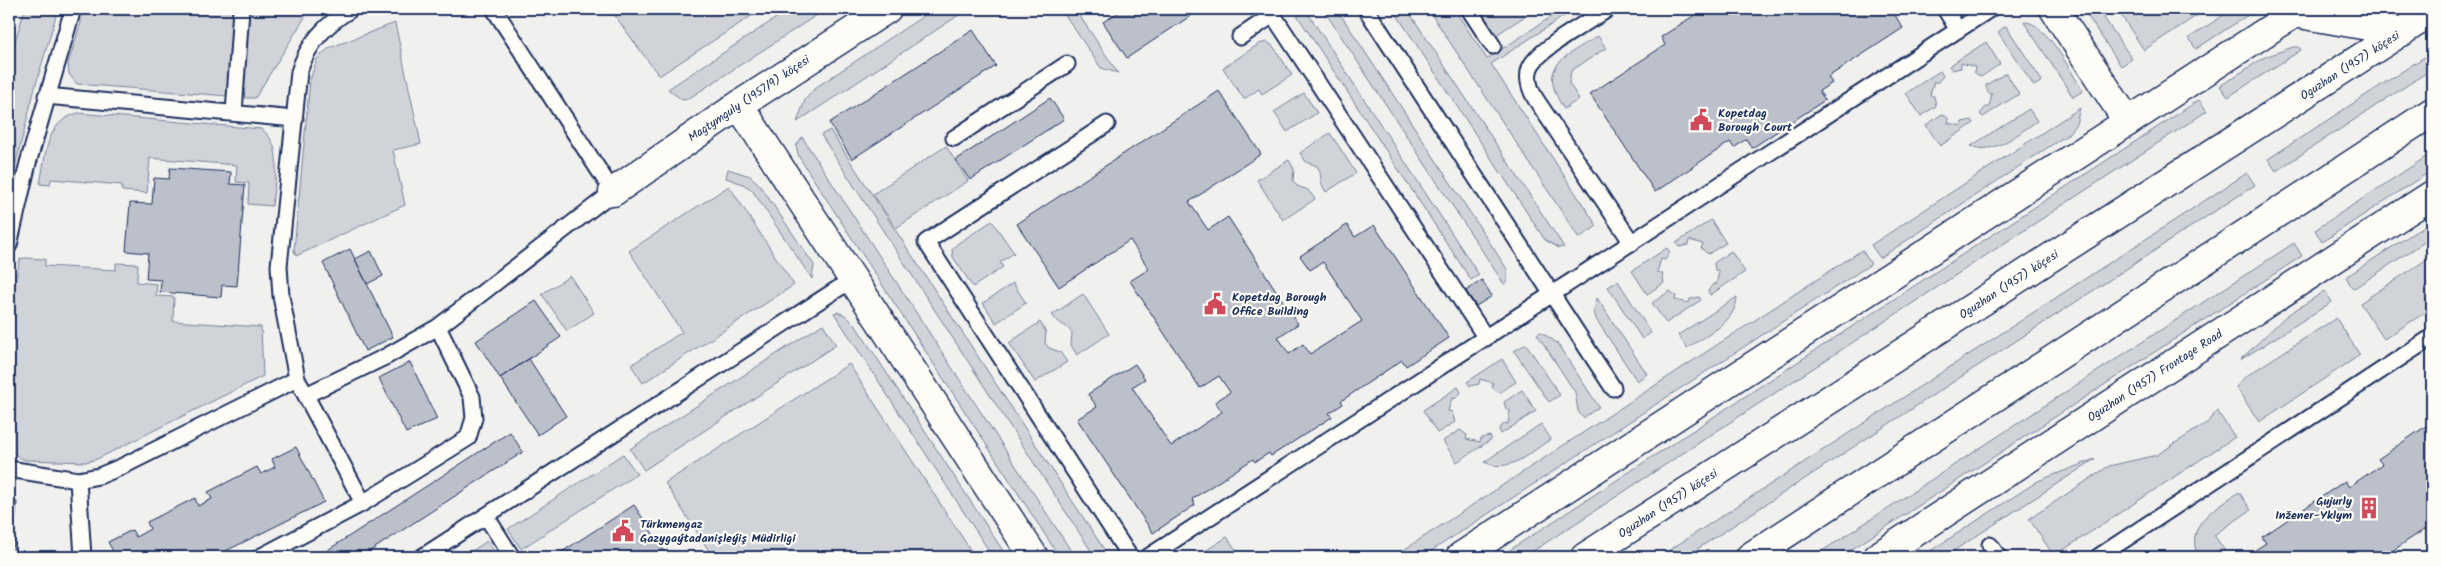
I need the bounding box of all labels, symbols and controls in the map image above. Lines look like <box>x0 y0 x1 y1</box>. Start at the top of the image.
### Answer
street label: Oguzhan (1957) köçesi <box>2296 26 2405 105</box>
street label: Magtymguly (1957/9) köçesi <box>684 50 815 147</box>
place label: Kopetdag Borough Court <box>1718 104 1793 137</box>
public building icon: Kopetdag Borough Court <box>1688 107 1714 133</box>
street label: Oguzhan (1957) köçesi <box>1955 245 2064 324</box>
place label: Kopetdag Borough Office Building <box>1232 288 1327 321</box>
public building icon: Kopetdag Borough Office Building <box>1202 291 1228 317</box>
street label: Oguzhan (1957) Frontage Road <box>2084 324 2227 427</box>
street label: Oguzhan (1957) köçesi <box>1614 464 1723 543</box>
place label: Gujurly Inžener-Yklym <box>2275 492 2353 525</box>
building icon: Gujurly Inžener-Yklym <box>2356 495 2382 521</box>
place label: Türkmengaz Gazygaýtadanişleýiş Müdirligi <box>640 515 796 548</box>
public building icon: Türkmengaz Gazygaýtadanişleýiş Müdirligi <box>610 518 636 544</box>

